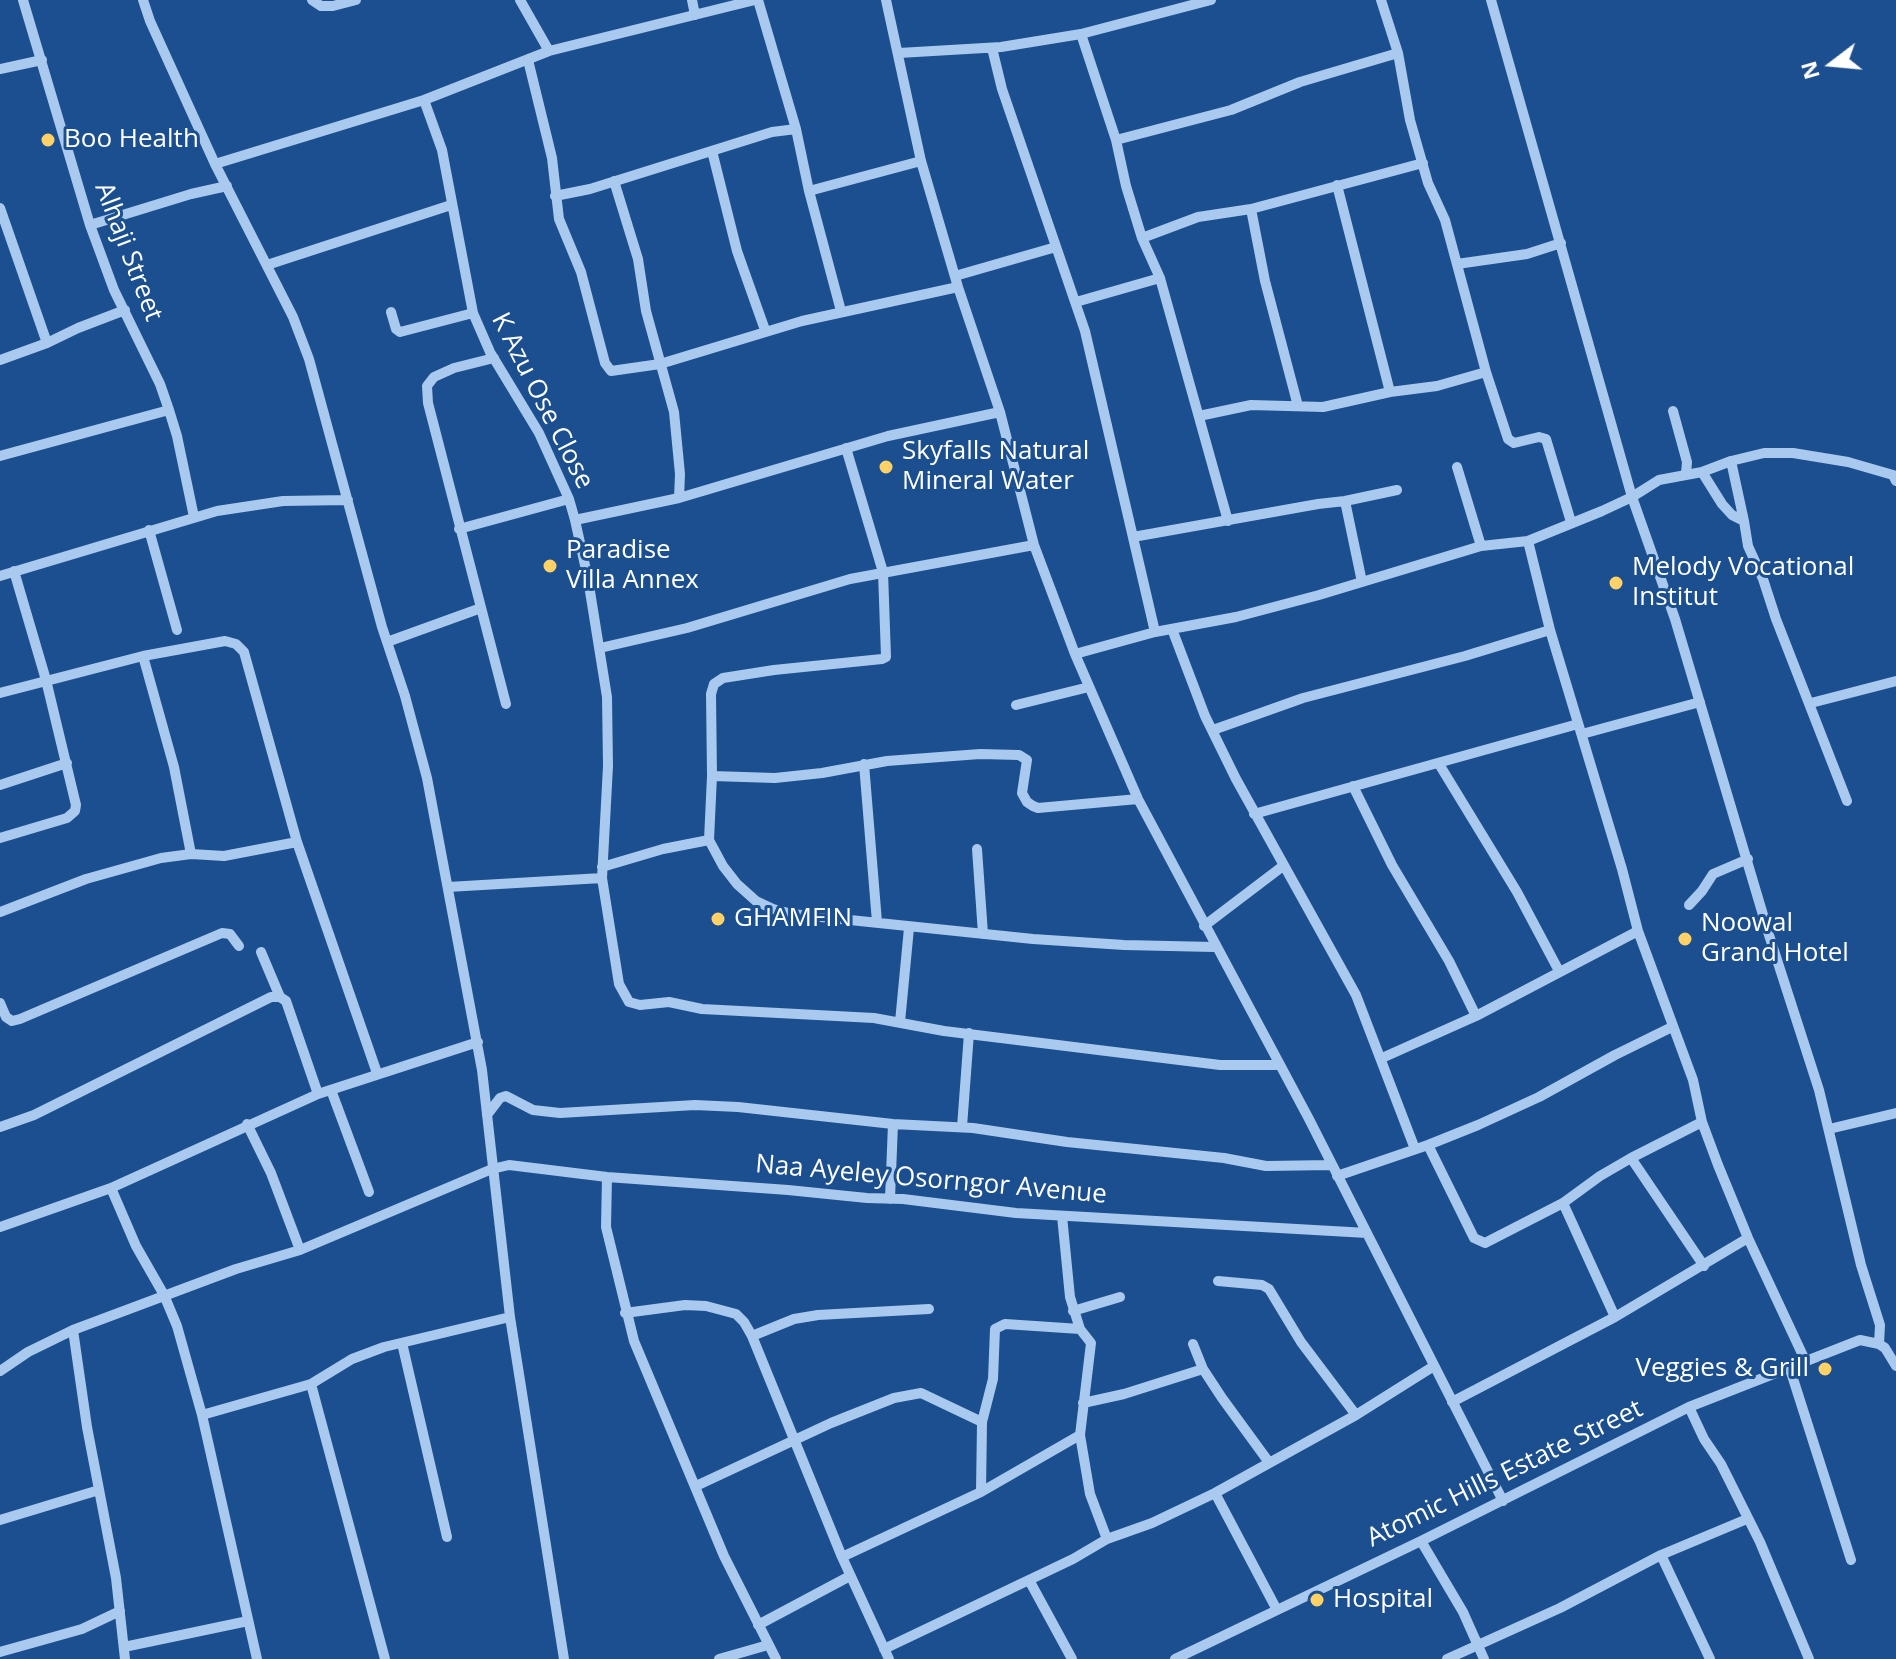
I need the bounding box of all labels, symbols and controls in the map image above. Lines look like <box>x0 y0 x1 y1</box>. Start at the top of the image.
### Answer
north arrow <box>1792 24 1872 104</box>
text: N <box>1792 58 1826 83</box>
place label: Boo Health <box>64 124 199 156</box>
marker: Boo Health <box>39 131 57 149</box>
street label: Alhaji Street <box>87 178 169 326</box>
street label: K Azu Ose Close <box>484 308 600 494</box>
place label: Skyfalls Natural Mineral Water <box>902 436 1089 498</box>
marker: Skyfalls Natural Mineral Water <box>877 458 895 476</box>
place label: Paradise Villa Annex <box>566 535 699 596</box>
place label: Melody Vocational Institut <box>1632 552 1854 614</box>
marker: Paradise Villa Annex <box>541 557 559 575</box>
marker: Melody Vocational Institut <box>1607 574 1625 592</box>
place label: GHAMFIN <box>734 903 852 935</box>
place label: Noowal Grand Hotel <box>1701 908 1849 970</box>
marker: GHAMFIN <box>709 910 727 928</box>
marker: Noowal Grand Hotel <box>1676 930 1694 948</box>
street label: Naa Ayeley Osorngor Avenue <box>754 1149 1108 1211</box>
place label: Veggies & Grill <box>1635 1353 1809 1385</box>
marker: Veggies & Grill <box>1816 1360 1834 1378</box>
street label: Atomic Hills Estate Street <box>1362 1394 1648 1554</box>
place label: Hospital <box>1333 1584 1433 1616</box>
marker: Hospital <box>1308 1591 1326 1609</box>

